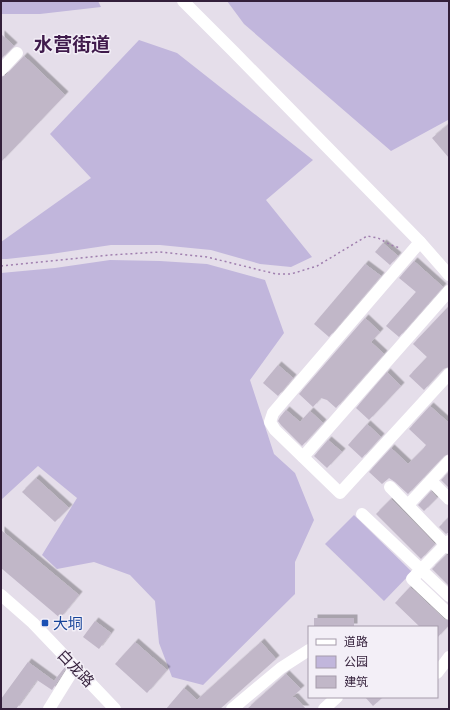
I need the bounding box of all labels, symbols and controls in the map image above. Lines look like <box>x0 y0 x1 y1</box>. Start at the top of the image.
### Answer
district label: 水营街道 <box>34 32 110 57</box>
place label: 大垌 <box>53 614 83 633</box>
marker: 大垌 <box>40 618 50 628</box>
legend <box>308 626 438 698</box>
text: 道路 <box>344 634 368 650</box>
street label: 白龙路 <box>54 645 98 691</box>
text: 公园 <box>344 654 368 670</box>
text: 建筑 <box>344 674 368 690</box>

